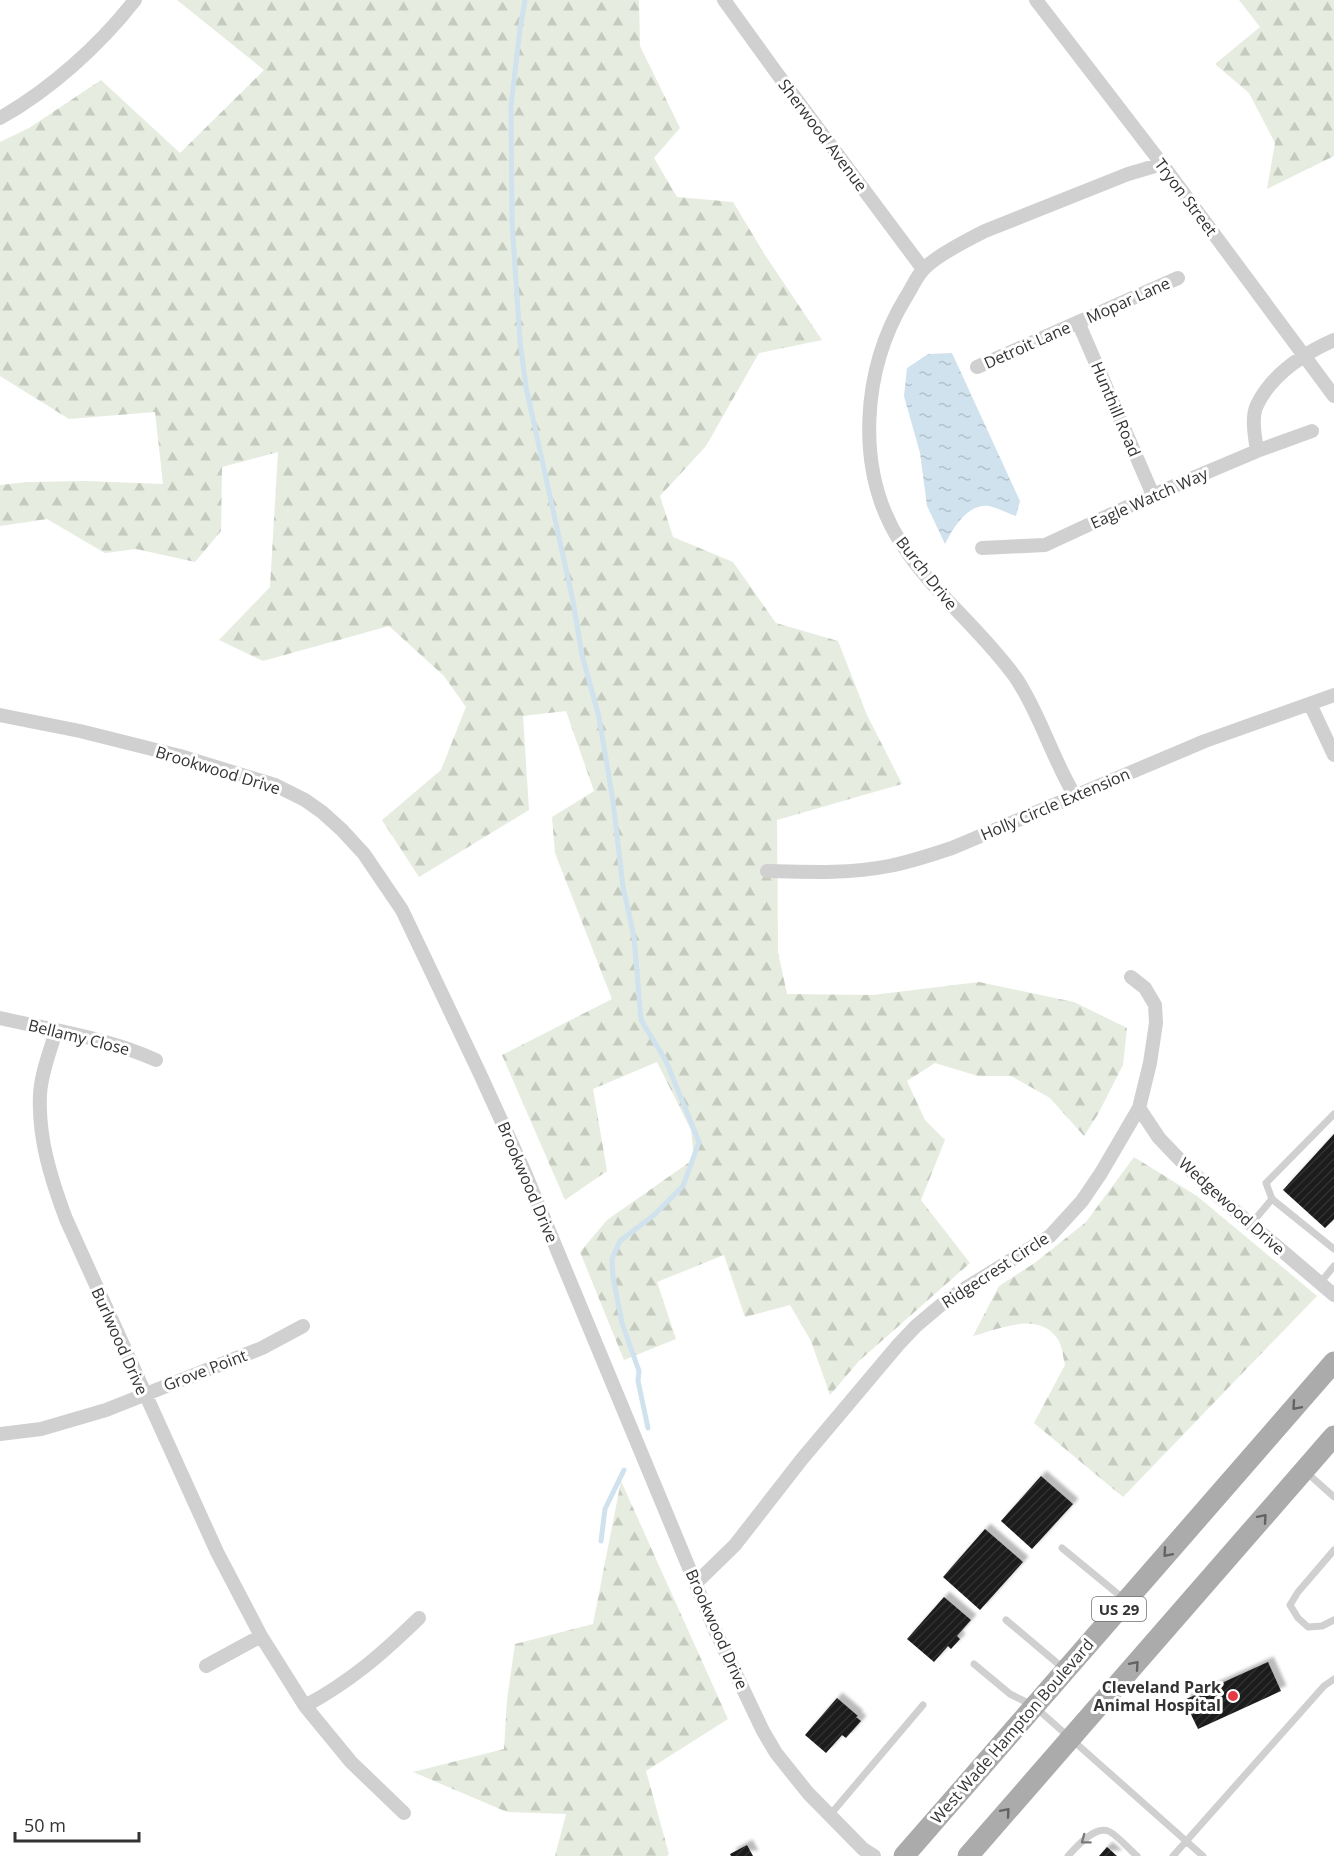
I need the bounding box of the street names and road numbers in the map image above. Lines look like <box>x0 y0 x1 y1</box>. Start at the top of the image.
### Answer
street label: Sherwood Avenue <box>773 74 873 196</box>
street label: Tryon Street <box>1150 154 1223 240</box>
street label: Mopar Lane <box>1083 272 1173 328</box>
street label: Detroit Lane <box>980 316 1074 374</box>
street label: Hunthill Road <box>1086 358 1146 460</box>
street label: Eagle Watch Way <box>1087 462 1212 534</box>
street label: Burch Drive <box>891 532 963 614</box>
street label: Brookwood Drive <box>153 741 283 799</box>
street label: Holly Circle Extension <box>977 763 1133 845</box>
street label: Bellamy Close <box>26 1014 132 1060</box>
street label: Brookwood Drive <box>493 1118 563 1246</box>
street label: Wedgewood Drive <box>1174 1152 1290 1260</box>
street label: Ridgecrest Circle <box>937 1227 1053 1313</box>
street label: Burlwood Drive <box>86 1284 154 1398</box>
street label: Grove Point <box>160 1344 250 1396</box>
street label: Brookwood Drive <box>681 1565 753 1693</box>
road number: US 29 <box>1092 1597 1146 1621</box>
street label: West Wade Hampton Boulevard <box>925 1634 1099 1828</box>

